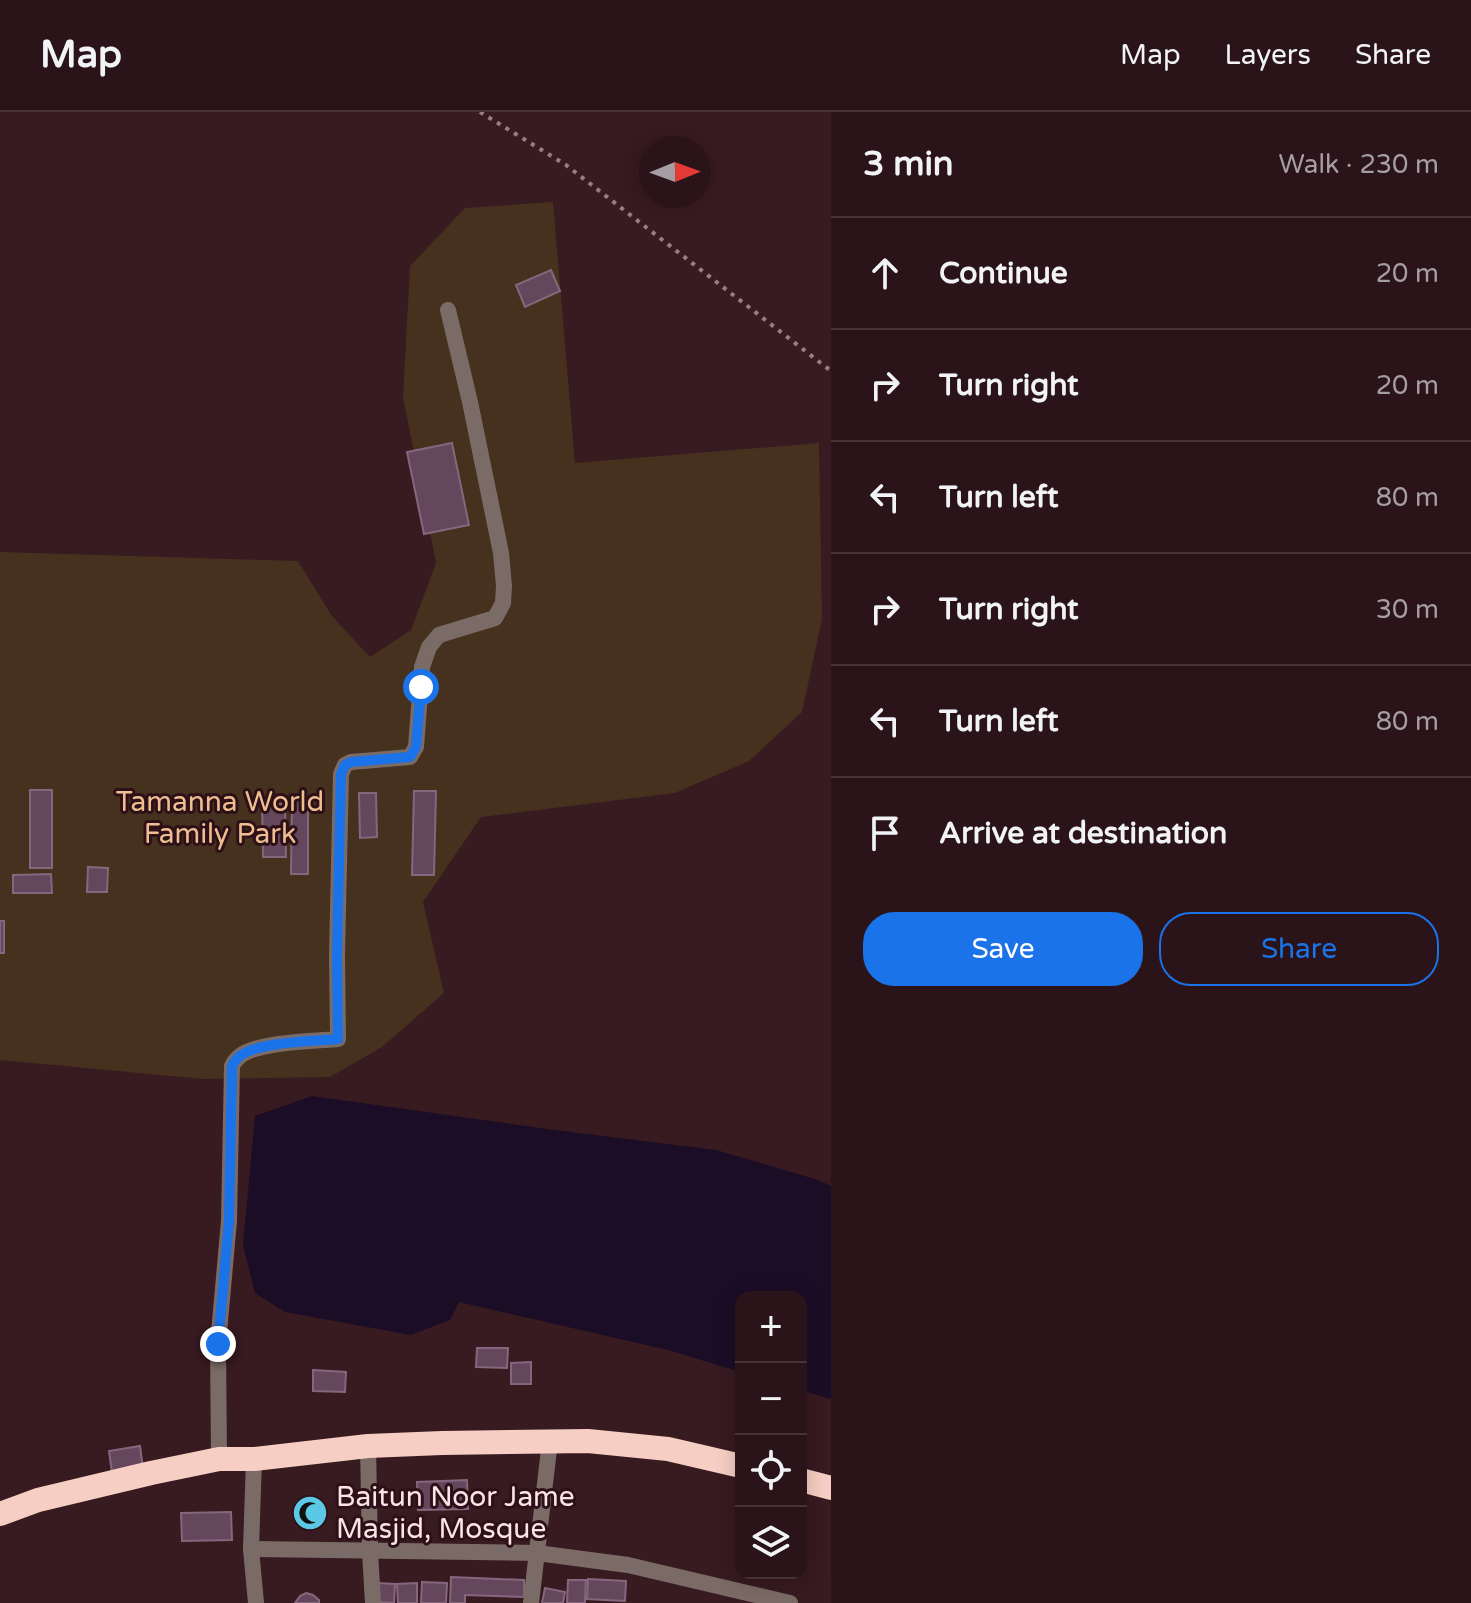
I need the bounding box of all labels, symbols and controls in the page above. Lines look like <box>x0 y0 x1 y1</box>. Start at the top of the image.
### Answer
text: Map <box>40 32 122 78</box>
text: Map <box>1120 38 1181 72</box>
text: Layers <box>1225 38 1311 72</box>
text: Share <box>1355 38 1431 72</box>
north arrow <box>639 136 711 208</box>
text: 3 min <box>863 144 954 185</box>
text: Walk · 230 m <box>1279 149 1439 180</box>
icon: ahead <box>863 251 907 295</box>
text: Continue <box>939 255 1068 292</box>
text: 20 m <box>1376 258 1439 289</box>
icon: right <box>863 363 907 407</box>
text: Turn right <box>939 367 1079 404</box>
text: 20 m <box>1376 370 1439 401</box>
icon: left <box>863 475 907 519</box>
text: Turn left <box>939 479 1058 516</box>
text: 80 m <box>1376 482 1439 513</box>
icon: right <box>863 587 907 631</box>
text: Turn right <box>939 591 1079 628</box>
text: 30 m <box>1376 594 1439 625</box>
route start <box>403 669 439 705</box>
icon: left <box>863 699 907 743</box>
text: Turn left <box>939 703 1058 740</box>
text: 80 m <box>1376 706 1439 737</box>
park label: Tamanna World Family Park <box>116 785 324 851</box>
icon: arrive <box>863 811 907 855</box>
text: Arrive at destination <box>939 815 1227 852</box>
button: Save <box>863 912 1143 986</box>
button: Share <box>1159 912 1439 986</box>
map controls <box>735 1291 807 1579</box>
button: + <box>735 1291 807 1363</box>
route end <box>200 1326 236 1362</box>
button: − <box>735 1363 807 1435</box>
button: locate <box>735 1435 807 1507</box>
place label: Baitun Noor Jame Masjid, Mosque <box>336 1480 575 1546</box>
mosque icon: Baitun Noor Jame Masjid, Mosque <box>291 1494 329 1532</box>
button: layers <box>735 1507 807 1579</box>

